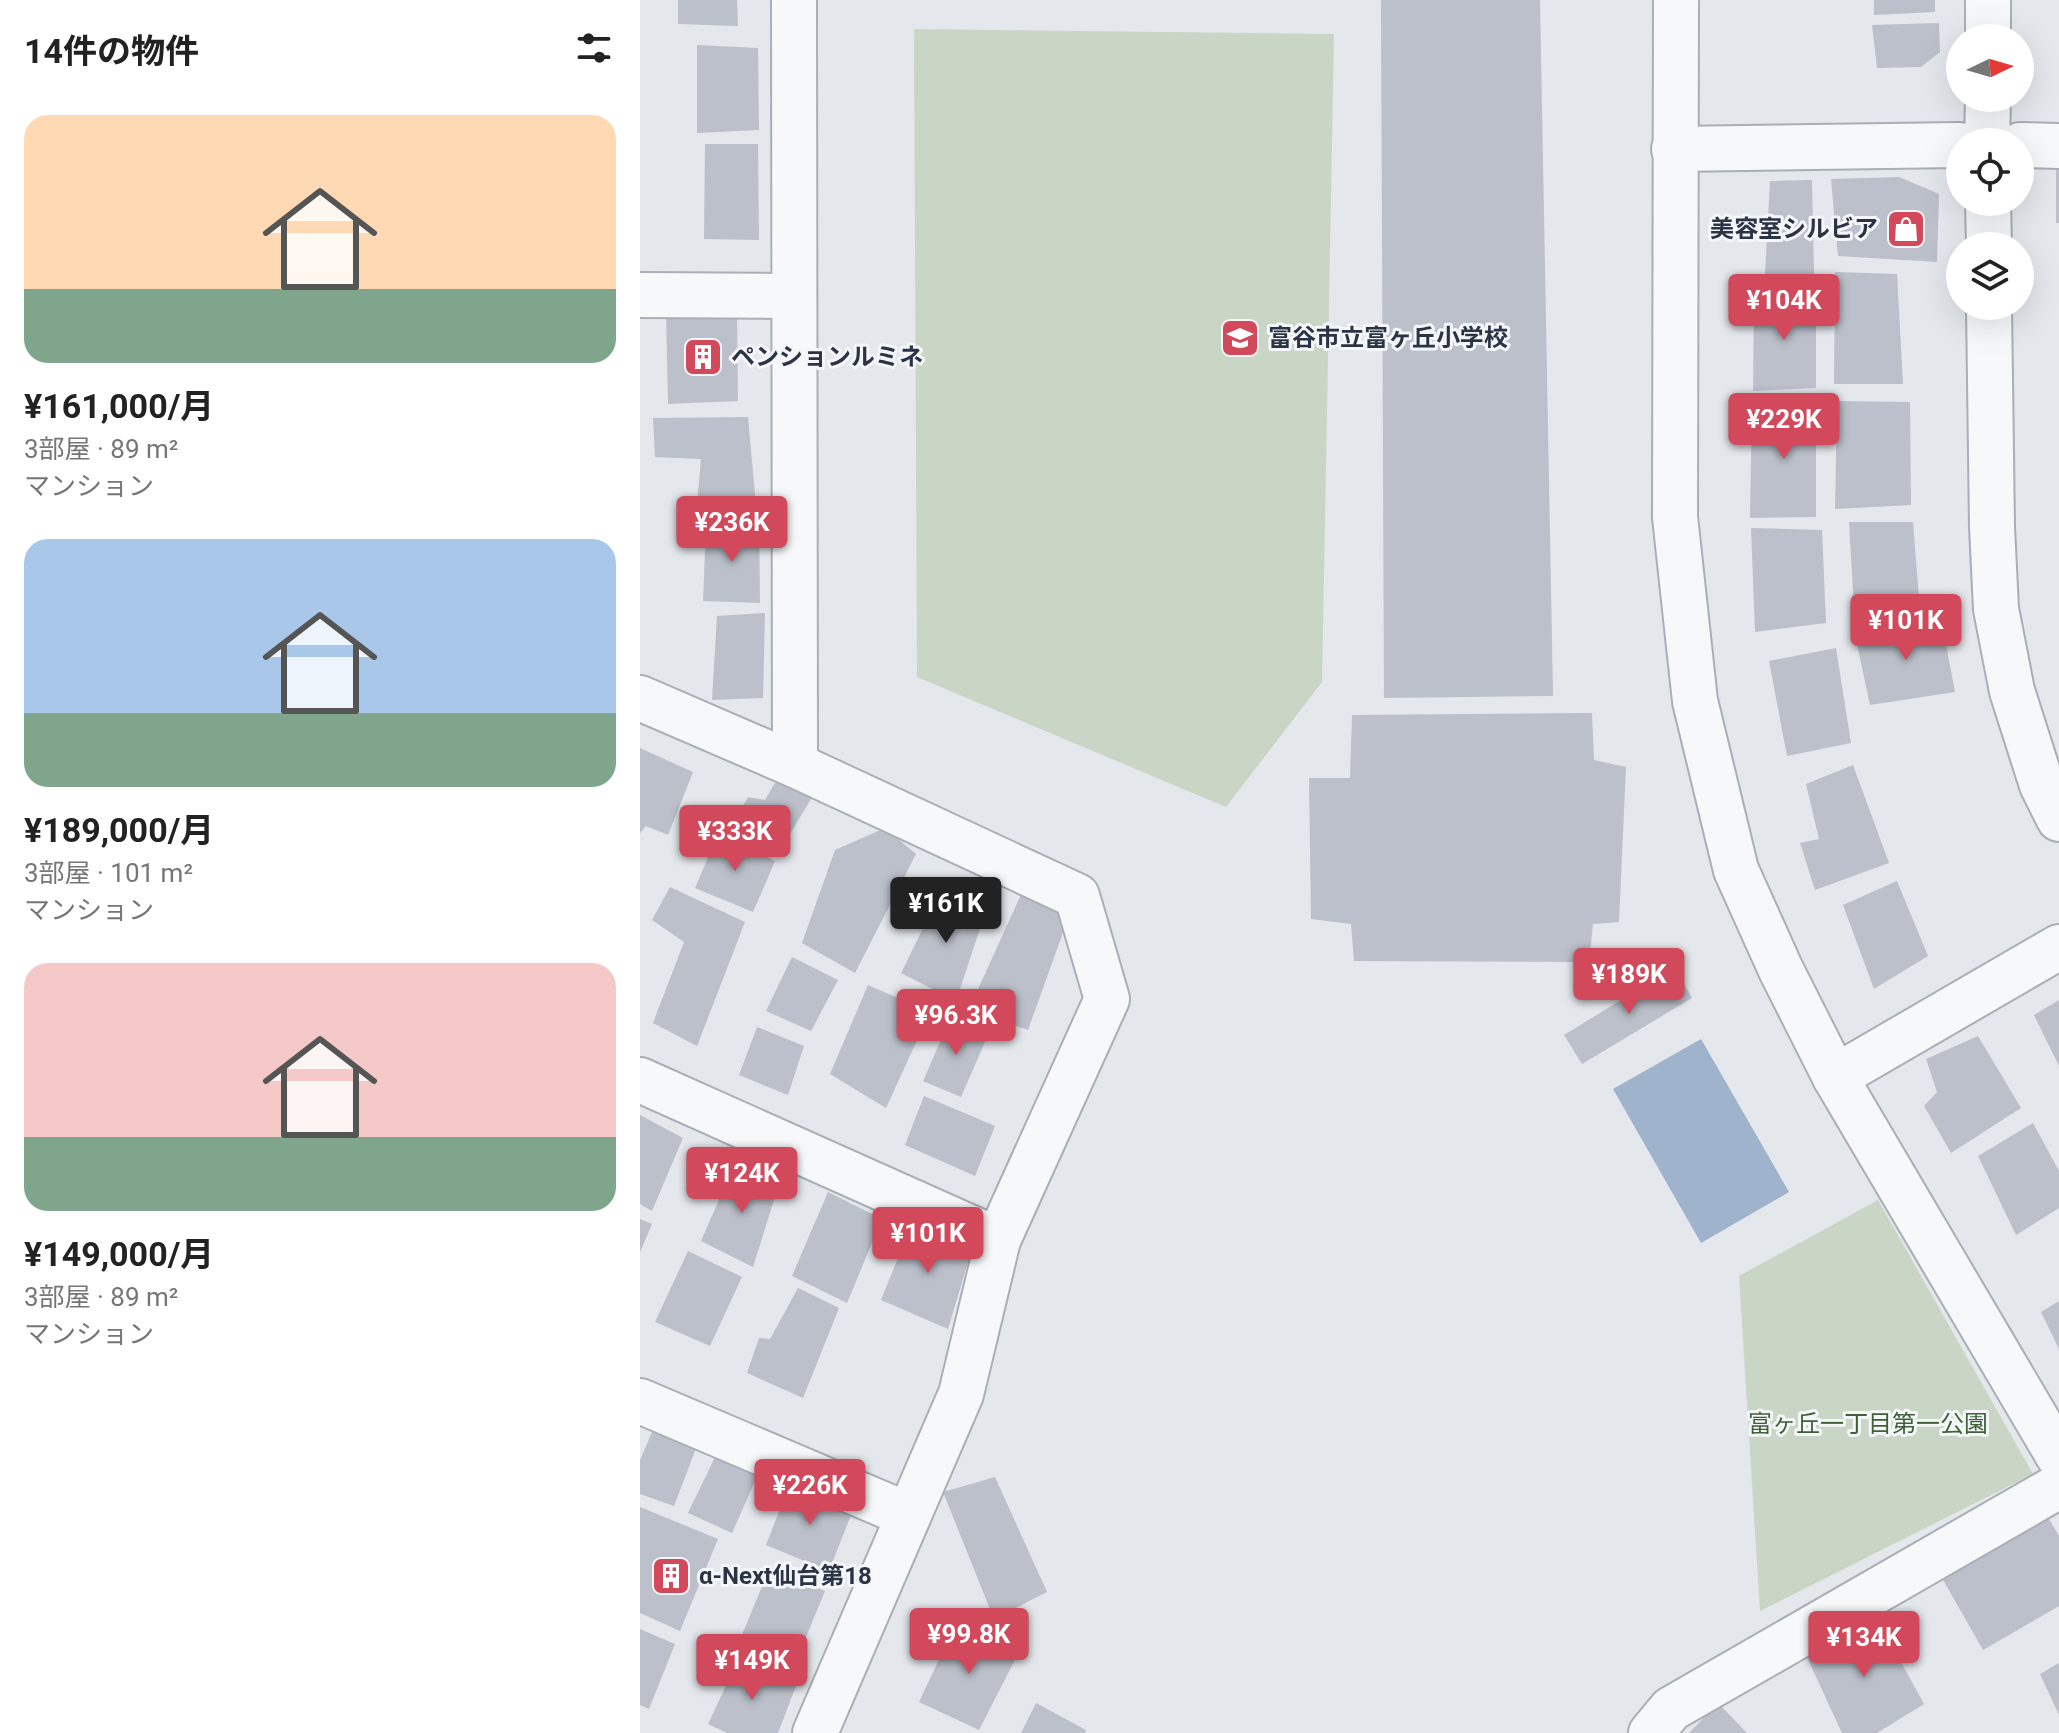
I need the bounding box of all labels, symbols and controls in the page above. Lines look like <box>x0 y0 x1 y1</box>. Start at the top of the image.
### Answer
north arrow <box>1946 24 2034 112</box>
map controls <box>1946 24 2034 320</box>
icon: filters <box>572 26 616 70</box>
text: 14件の物件 <box>24 31 199 71</box>
button: locate <box>1946 128 2034 216</box>
icon: home <box>248 167 392 311</box>
shop icon: 美容室シルビア <box>1885 208 1927 250</box>
place label: 美容室シルビア <box>1710 215 1878 243</box>
button: layers <box>1946 232 2034 320</box>
pin: ¥104K <box>1728 274 1840 342</box>
text: ¥104K <box>1746 285 1822 315</box>
school or university icon: 富谷市立富ヶ丘小学校 <box>1219 317 1261 359</box>
place label: 富谷市立富ヶ丘小学校 <box>1268 324 1508 352</box>
building icon: ペンションルミネ <box>682 336 724 378</box>
place label: ペンションルミネ <box>731 343 923 371</box>
text: ¥161,000/月 <box>24 386 214 426</box>
pin: ¥229K <box>1728 393 1840 461</box>
text: ¥229K <box>1746 404 1822 434</box>
text: 3部屋 · 89 m² <box>24 434 178 464</box>
text: マンション <box>24 471 154 501</box>
pin: ¥236K <box>676 496 788 564</box>
text: ¥236K <box>694 507 770 537</box>
icon: home <box>248 591 392 735</box>
pin: ¥101K <box>1850 594 1962 662</box>
text: ¥101K <box>1868 605 1944 635</box>
pin: ¥333K <box>679 805 791 873</box>
text: ¥189,000/月 <box>24 810 214 850</box>
text: ¥333K <box>697 816 773 846</box>
text: 3部屋 · 101 m² <box>24 858 193 888</box>
pin: ¥161K <box>890 877 1002 945</box>
text: ¥161K <box>908 888 984 918</box>
text: マンション <box>24 895 154 925</box>
pin: ¥189K <box>1573 948 1685 1016</box>
text: ¥189K <box>1591 959 1667 989</box>
pin: ¥96.3K <box>891 989 1021 1057</box>
text: ¥96.3K <box>915 1000 997 1030</box>
icon: home <box>248 1015 392 1159</box>
pin: ¥124K <box>686 1147 798 1215</box>
text: ¥124K <box>704 1158 780 1188</box>
pin: ¥101K <box>872 1207 984 1275</box>
text: ¥101K <box>890 1218 966 1248</box>
text: ¥149,000/月 <box>24 1234 214 1274</box>
text: 3部屋 · 89 m² <box>24 1282 178 1312</box>
text: マンション <box>24 1319 154 1349</box>
park label: 富ヶ丘一丁目第一公園 <box>1748 1410 1988 1438</box>
pin: ¥226K <box>754 1459 866 1527</box>
text: ¥226K <box>772 1470 848 1500</box>
building icon: α-Next仙台第18 <box>650 1555 692 1597</box>
place label: α-Next仙台第18 <box>699 1562 872 1590</box>
pin: ¥99.8K <box>904 1608 1034 1676</box>
pin: ¥134K <box>1808 1611 1920 1679</box>
text: ¥99.8K <box>928 1619 1010 1649</box>
text: ¥134K <box>1826 1622 1902 1652</box>
pin: ¥149K <box>696 1634 808 1702</box>
text: ¥149K <box>714 1645 790 1675</box>

